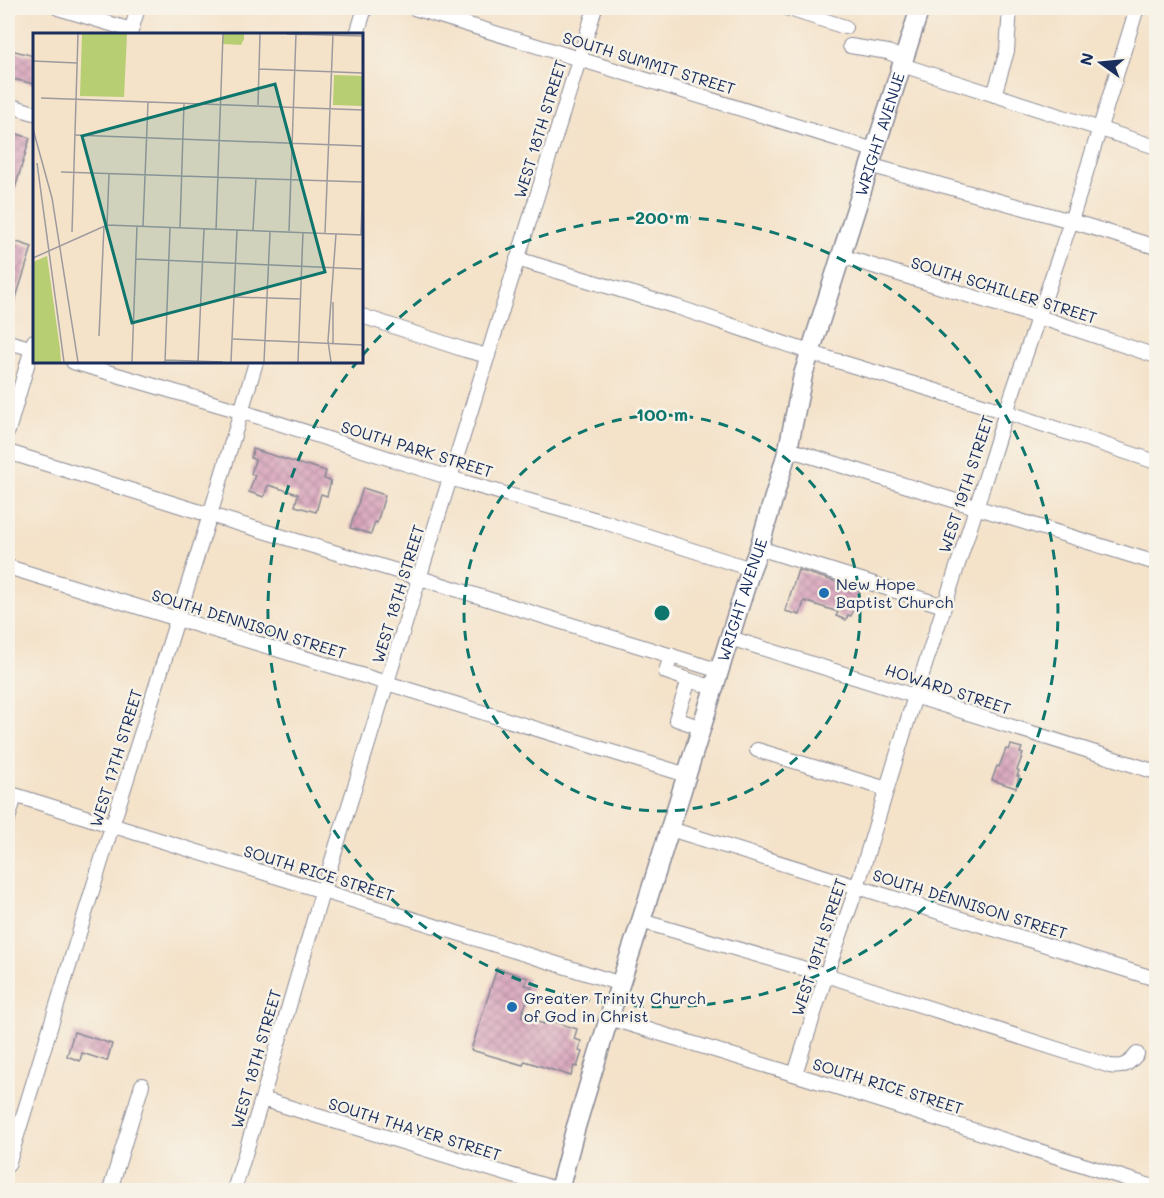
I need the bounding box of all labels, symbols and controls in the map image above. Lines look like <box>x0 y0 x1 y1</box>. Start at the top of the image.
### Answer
street label: SOUTH SUMMIT STREET <box>560 26 738 99</box>
inset map <box>33 33 363 363</box>
north arrow <box>1071 33 1131 93</box>
text: N <box>1074 50 1098 68</box>
street label: WEST 18TH STREET <box>508 57 571 201</box>
street label: WRIGHT AVENUE <box>850 70 909 198</box>
text: 200 m <box>635 205 689 229</box>
street label: SOUTH SCHILLER STREET <box>909 251 1100 328</box>
text: 100 m <box>636 402 688 426</box>
street label: WEST 19TH STREET <box>933 412 998 555</box>
street label: SOUTH PARK STREET <box>339 415 496 482</box>
street label: WEST 18TH STREET <box>366 522 429 666</box>
street label: WRIGHT AVENUE <box>712 536 771 664</box>
place label: New Hope Baptist Church <box>836 573 953 612</box>
street label: SOUTH DENNISON STREET <box>149 584 349 663</box>
marker: New Hope Baptist Church <box>817 586 831 600</box>
centre of rings <box>652 603 672 623</box>
street label: HOWARD STREET <box>883 658 1014 719</box>
street label: WEST 17TH STREET <box>85 686 147 829</box>
street label: SOUTH RICE STREET <box>241 840 397 905</box>
street label: SOUTH DENNISON STREET <box>870 864 1070 943</box>
street label: WEST 19TH STREET <box>786 875 851 1018</box>
street label: WEST 18TH STREET <box>226 987 285 1131</box>
place label: Greater Trinity Church of God in Christ <box>524 987 706 1026</box>
marker: Greater Trinity Church of God in Christ <box>505 1000 519 1014</box>
street label: SOUTH RICE STREET <box>810 1053 966 1118</box>
street label: SOUTH THAYER STREET <box>326 1092 504 1165</box>

